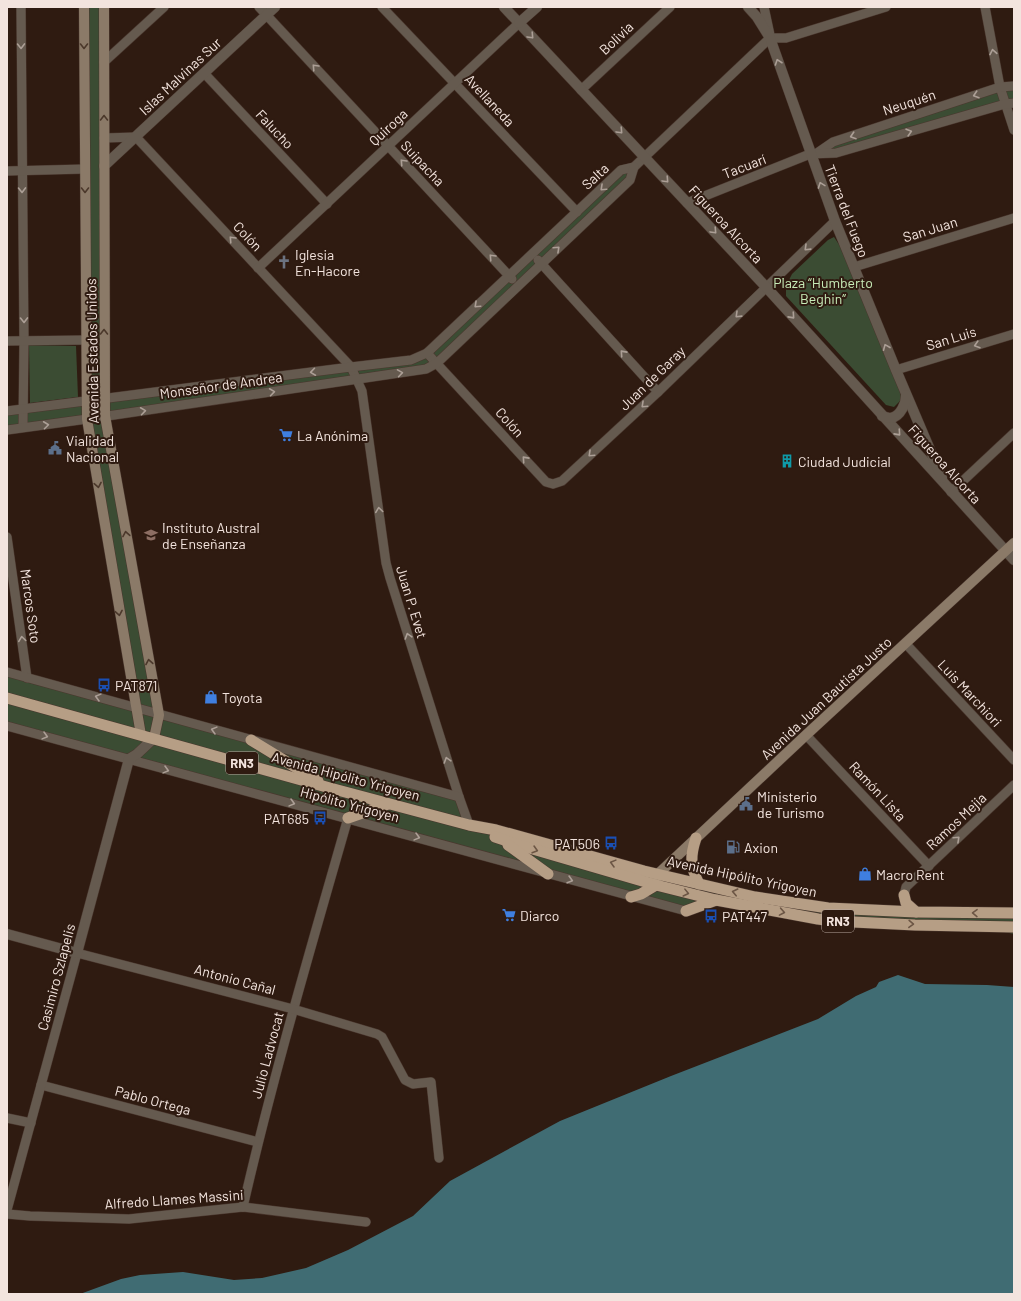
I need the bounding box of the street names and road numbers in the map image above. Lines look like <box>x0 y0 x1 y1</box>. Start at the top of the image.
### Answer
street label: Bolivia <box>595 18 637 58</box>
street label: Islas Malvinas Sur <box>135 34 225 118</box>
street label: Avellaneda <box>462 70 518 130</box>
street label: Neuquén <box>880 85 938 119</box>
street label: Quiroga <box>365 105 411 149</box>
street label: Falucho <box>253 106 297 152</box>
street label: Suipacha <box>398 137 448 189</box>
street label: Tacuarí <box>720 150 768 182</box>
street label: Salta <box>578 159 612 193</box>
street label: Tierra del Fuego <box>822 162 872 260</box>
street label: Figueroa Alcorta <box>685 181 767 267</box>
street label: San Juan <box>901 213 959 245</box>
street label: Colón <box>230 218 266 254</box>
street label: Avenida Estados Unidos <box>82 278 102 424</box>
street label: San Luis <box>924 322 978 354</box>
street label: Juan de Garay <box>615 342 689 414</box>
street label: Monseñor de Andrea <box>159 368 283 402</box>
street label: Colón <box>492 404 528 440</box>
street label: Figueroa Alcorta <box>905 421 985 507</box>
street label: Juan P. Evet <box>393 564 431 640</box>
street label: Marcos Soto <box>17 568 45 644</box>
street label: Avenida Juan Bautista Justo <box>757 633 895 763</box>
street label: Luis Marchiori <box>935 656 1005 730</box>
street label: Avenida Hipólito Yrigoyen <box>270 748 422 804</box>
road number: RN3 <box>226 752 258 774</box>
street label: Ramón Lista <box>846 758 910 824</box>
street label: Hipólito Yrigoyen <box>299 783 401 825</box>
street label: Ramos Mejia <box>922 789 990 853</box>
street label: Avenida Hipólito Yrigoyen <box>666 852 818 900</box>
road number: RN3 <box>822 910 854 932</box>
street label: Casimiro Szlapelis <box>34 921 78 1032</box>
street label: Antonio Cañal <box>192 960 278 998</box>
street label: Julio Ladvocat <box>247 1010 287 1100</box>
street label: Pablo Ortega <box>113 1082 193 1118</box>
street label: Alfredo Llames Massini <box>104 1186 244 1212</box>

